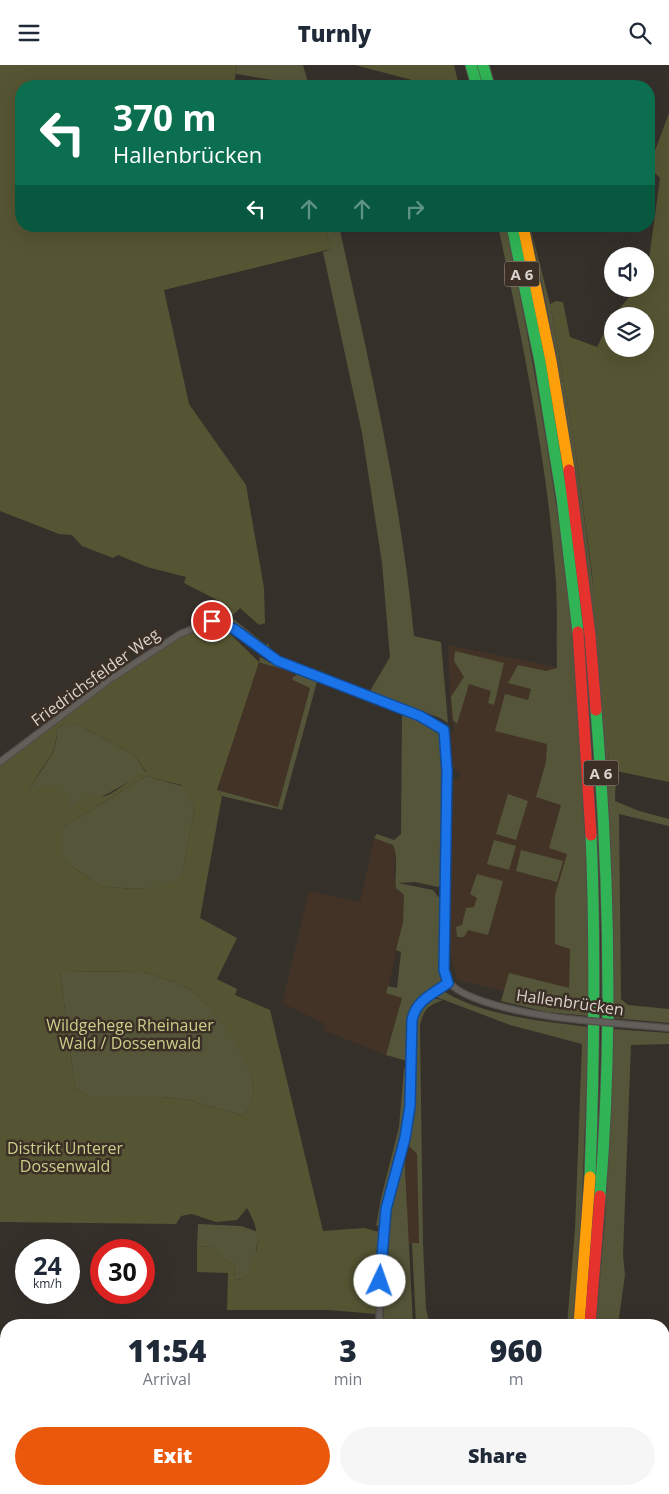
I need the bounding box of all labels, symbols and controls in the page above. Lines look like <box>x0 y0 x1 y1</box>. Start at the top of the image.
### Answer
text: Turnly <box>298 18 371 48</box>
icon: menu <box>15 19 43 47</box>
icon: search <box>626 19 654 47</box>
text: 370 m <box>113 94 217 141</box>
icon: left <box>30 100 95 165</box>
text: Hallenbrücken <box>113 139 262 169</box>
icon: left <box>242 195 270 223</box>
icon: ahead <box>295 195 323 223</box>
icon: ahead <box>348 195 376 223</box>
icon: right <box>401 195 429 223</box>
map controls <box>604 247 654 357</box>
button: sound <box>604 247 654 297</box>
road number: A 6 <box>504 261 540 287</box>
button: layers <box>604 307 654 357</box>
pin <box>191 600 233 642</box>
icon: arrive <box>198 607 226 635</box>
street label: Friedrichsfelder Weg <box>26 623 164 731</box>
road number: A 6 <box>584 761 618 785</box>
street label: Hallenbrücken <box>515 984 625 1020</box>
park label: Wildgehege Rheinauer Wald / Dossenwald <box>46 1014 214 1054</box>
park label: Distrikt Unterer Dossenwald <box>7 1137 123 1177</box>
speed limit sign: 30 <box>90 1239 155 1304</box>
text: 24 <box>33 1248 62 1282</box>
position arrow <box>353 1254 405 1306</box>
text: km/h <box>33 1275 62 1292</box>
text: 11:54 <box>127 1330 206 1371</box>
text: 3 <box>339 1330 357 1371</box>
text: 960 <box>490 1330 543 1371</box>
text: Arrival <box>143 1368 191 1390</box>
text: min <box>334 1368 362 1390</box>
text: m <box>509 1368 524 1390</box>
button: Exit <box>15 1427 330 1485</box>
button: Share <box>340 1427 655 1485</box>

